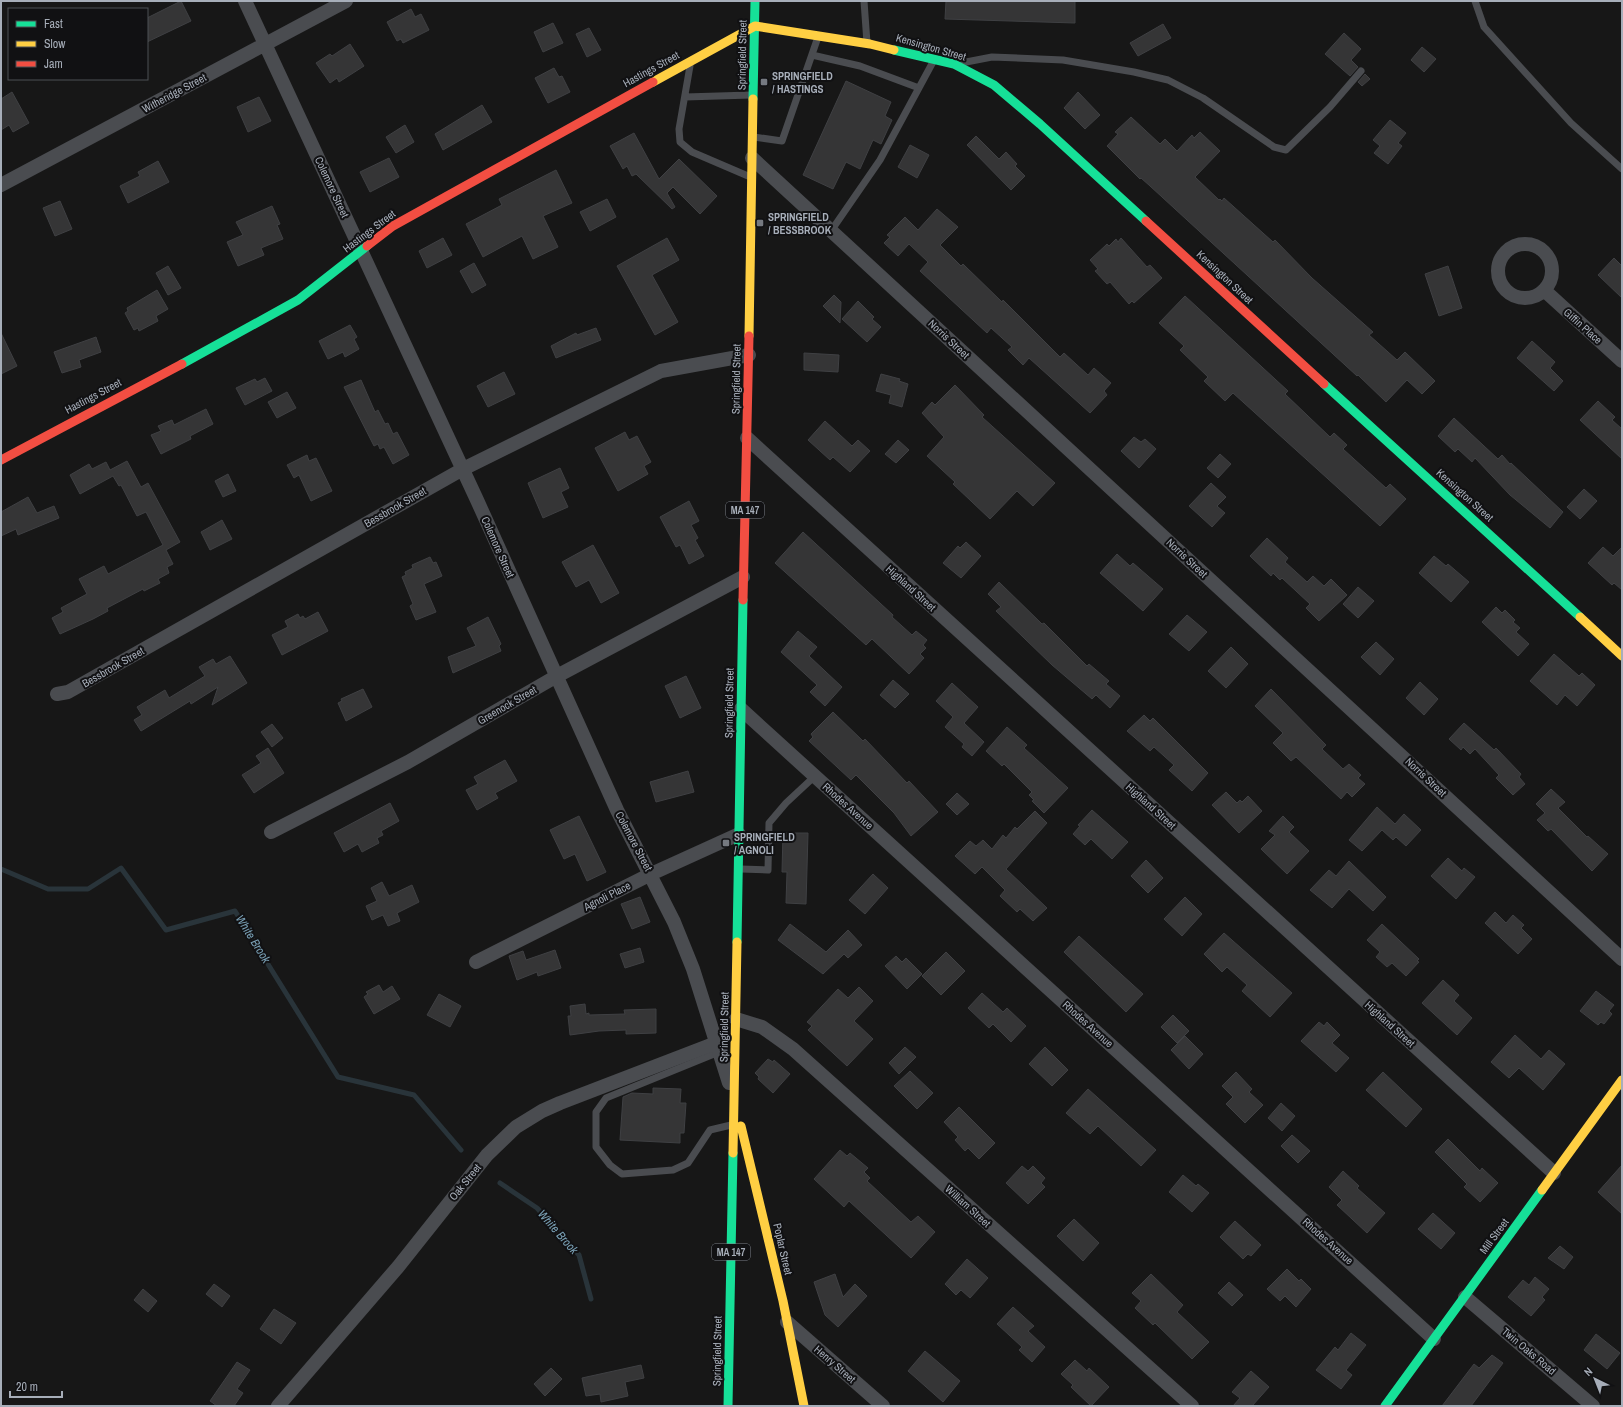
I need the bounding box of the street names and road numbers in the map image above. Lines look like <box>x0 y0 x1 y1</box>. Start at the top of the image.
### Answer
street label: Springfield Street <box>734 19 750 90</box>
street label: Kensington Street <box>894 30 968 64</box>
street label: Hastings Street <box>620 48 682 90</box>
street label: Witheridge Street <box>140 70 209 116</box>
street label: Colemore Street <box>312 154 352 220</box>
street label: Hastings Street <box>340 206 398 255</box>
street label: Kensington Street <box>1194 247 1257 307</box>
street label: Giffin Place <box>1561 305 1605 347</box>
street label: Norris Street <box>926 316 973 362</box>
street label: Springfield Street <box>728 343 744 414</box>
street label: Hastings Street <box>62 375 124 417</box>
street label: Kensington Street <box>1433 466 1497 525</box>
street label: Bessbrook Street <box>362 483 429 530</box>
road number: MA 147 <box>726 502 764 518</box>
street label: Colemore Street <box>478 514 518 580</box>
street label: Norris Street <box>1164 535 1211 581</box>
street label: Highland Street <box>883 562 939 614</box>
street label: Bessbrook Street <box>80 643 147 690</box>
street label: Springfield Street <box>721 667 737 738</box>
street label: Greenock Street <box>475 682 539 727</box>
street label: Norris Street <box>1403 754 1450 800</box>
street label: Rhodes Avenue <box>820 780 876 832</box>
street label: Highland Street <box>1123 780 1179 832</box>
street label: Colemore Street <box>612 809 656 874</box>
street label: Agnoli Place <box>580 878 633 914</box>
street label: Springfield Street <box>716 991 732 1062</box>
street label: Rhodes Avenue <box>1060 998 1116 1050</box>
street label: Highland Street <box>1362 998 1418 1050</box>
street label: Oak Street <box>446 1160 484 1203</box>
street label: William Street <box>942 1182 994 1230</box>
street label: Rhodes Avenue <box>1300 1215 1356 1267</box>
street label: Mill Street <box>1476 1215 1512 1257</box>
street label: Poplar Street <box>770 1222 796 1277</box>
road number: MA 147 <box>712 1244 750 1260</box>
street label: Springfield Street <box>709 1315 725 1386</box>
street label: Twin Oaks Road <box>1499 1324 1559 1378</box>
street label: Henry Street <box>811 1342 859 1386</box>

